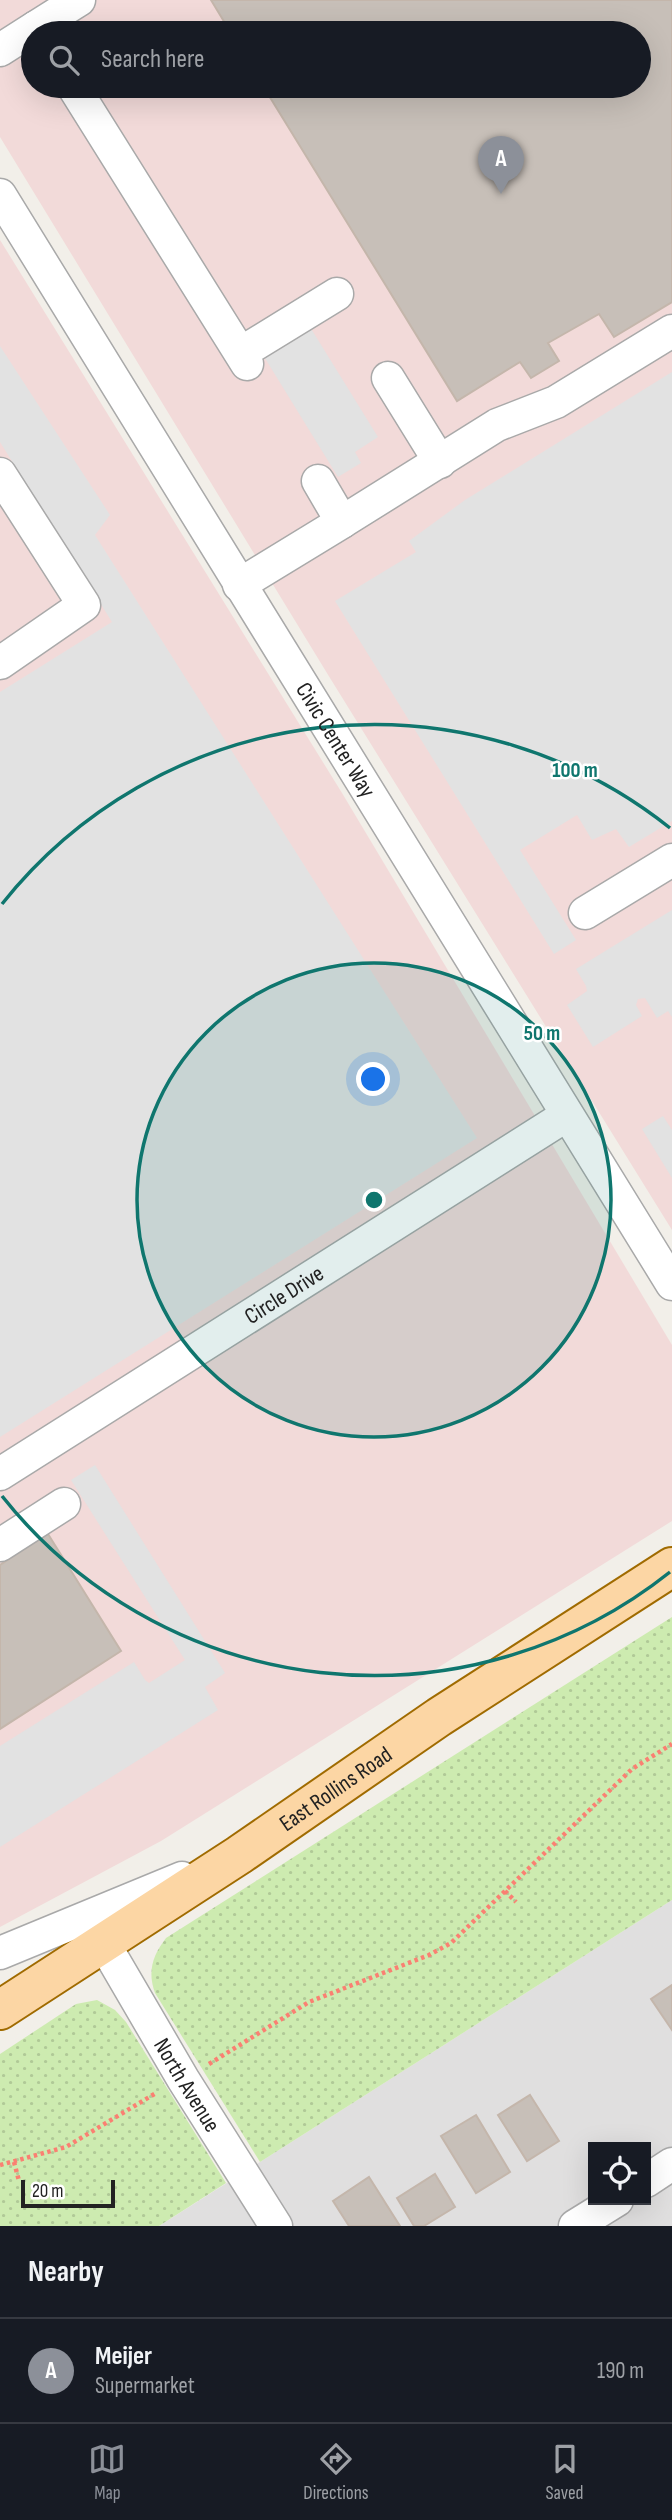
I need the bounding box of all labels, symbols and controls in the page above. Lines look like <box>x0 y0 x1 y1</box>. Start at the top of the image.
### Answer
search box <box>21 21 651 98</box>
icon: search <box>45 41 83 79</box>
text: Search here <box>101 44 204 75</box>
pin: A <box>478 136 524 194</box>
street label: Civic Center Way <box>289 677 381 803</box>
text: 100 m <box>552 758 598 783</box>
text: 50 m <box>524 1021 560 1046</box>
your location <box>356 1062 390 1096</box>
centre of rings <box>362 1188 386 1212</box>
street label: Circle Drive <box>240 1260 329 1331</box>
street label: East Rollins Road <box>274 1741 398 1838</box>
street label: North Avenue <box>147 2033 226 2138</box>
map controls <box>588 2142 651 2205</box>
button: locate <box>588 2142 651 2205</box>
scale bar <box>21 2177 116 2209</box>
text: 20 m <box>32 2180 64 2203</box>
text: Nearby <box>28 2254 104 2290</box>
text: Meijer <box>95 2341 152 2372</box>
text: A <box>46 2357 56 2385</box>
text: 190 m <box>597 2357 644 2385</box>
text: Supermarket <box>95 2372 195 2400</box>
tab: Map <box>88 2440 126 2505</box>
tab: Directions <box>303 2440 369 2505</box>
tab: Saved <box>545 2440 584 2505</box>

